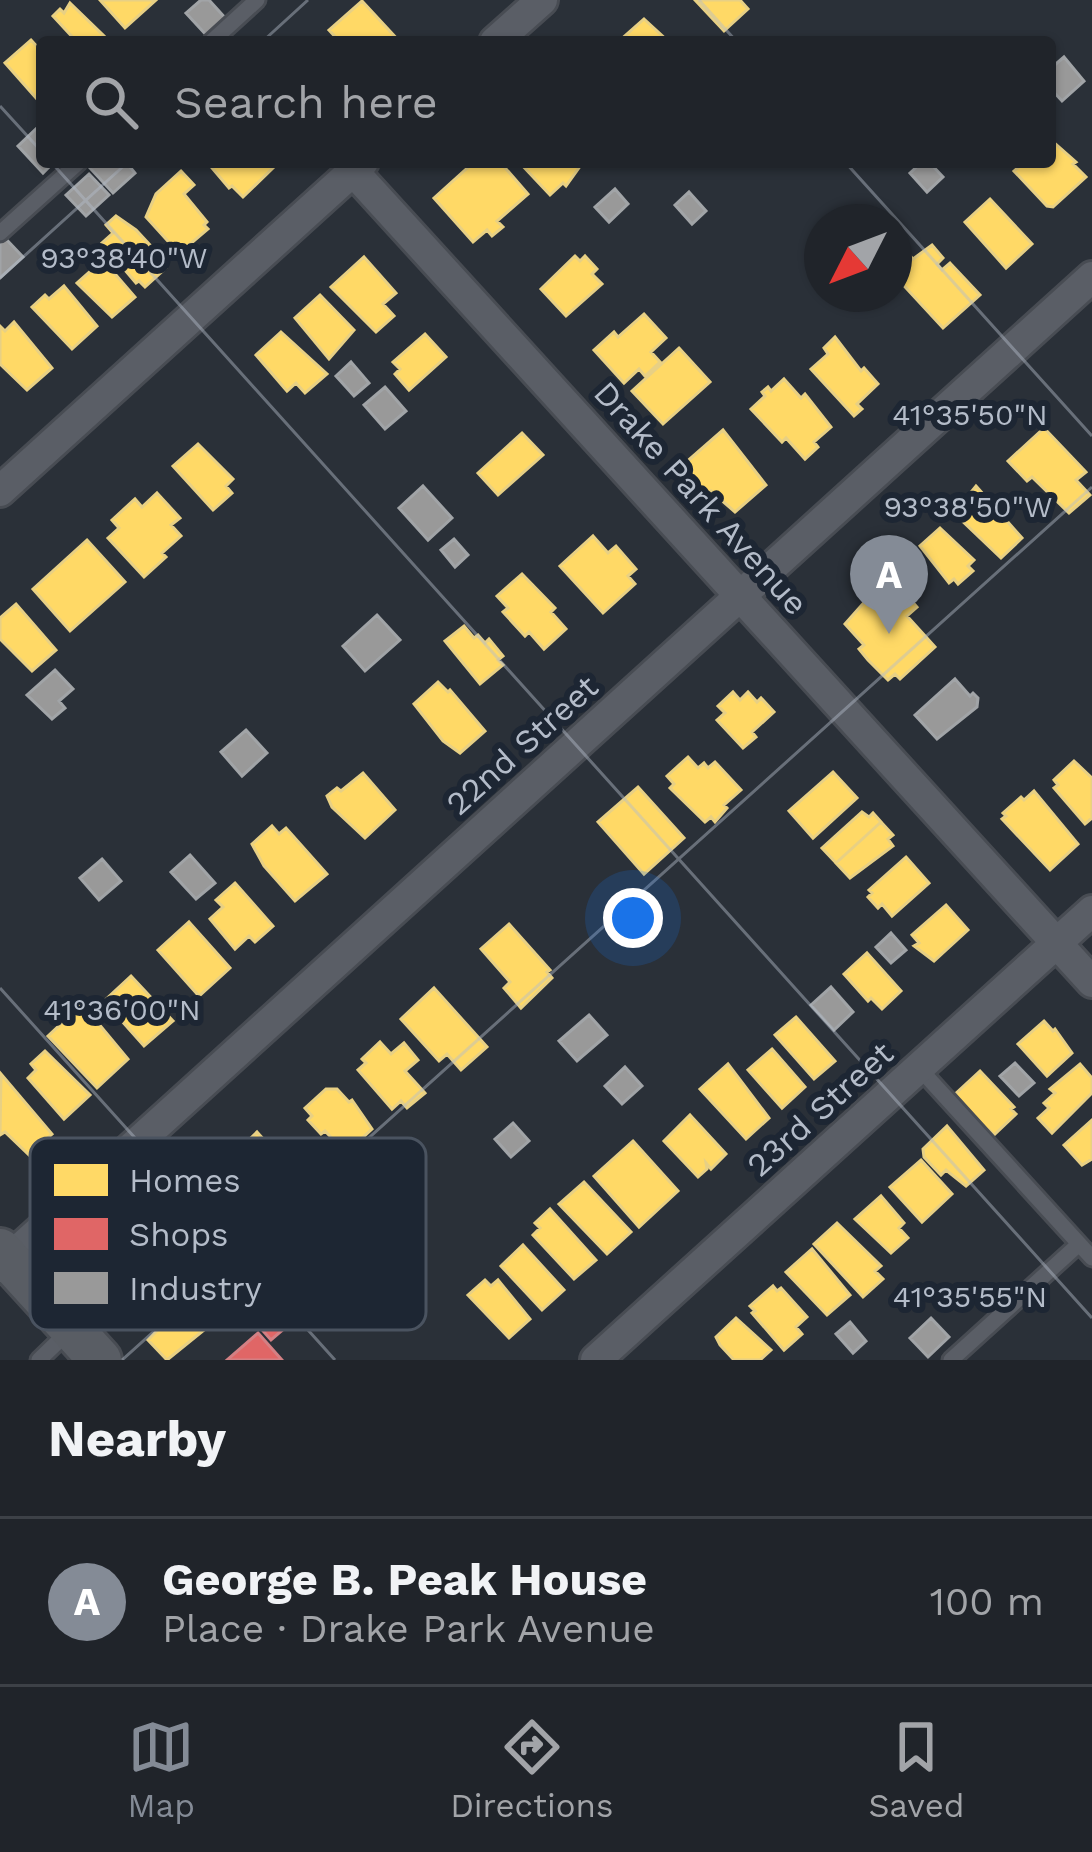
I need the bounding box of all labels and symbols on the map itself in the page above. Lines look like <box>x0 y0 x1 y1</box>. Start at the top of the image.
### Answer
north arrow <box>804 204 912 312</box>
text: 93°38'40"W <box>40 240 208 275</box>
street label: Drake Park Avenue <box>586 373 816 623</box>
text: 41°35'50"N <box>892 397 1048 432</box>
text: 93°38'50"W <box>883 489 1053 524</box>
pin: A <box>850 535 928 634</box>
street label: 22nd Street <box>438 667 606 823</box>
your location <box>603 888 663 948</box>
text: 41°36'00"N <box>43 992 201 1027</box>
street label: 23rd Street <box>739 1033 901 1185</box>
legend <box>30 1138 426 1330</box>
text: Homes <box>129 1161 241 1200</box>
text: Shops <box>129 1215 228 1254</box>
text: Industry <box>129 1269 262 1308</box>
text: 41°35'55"N <box>893 1279 1047 1314</box>

